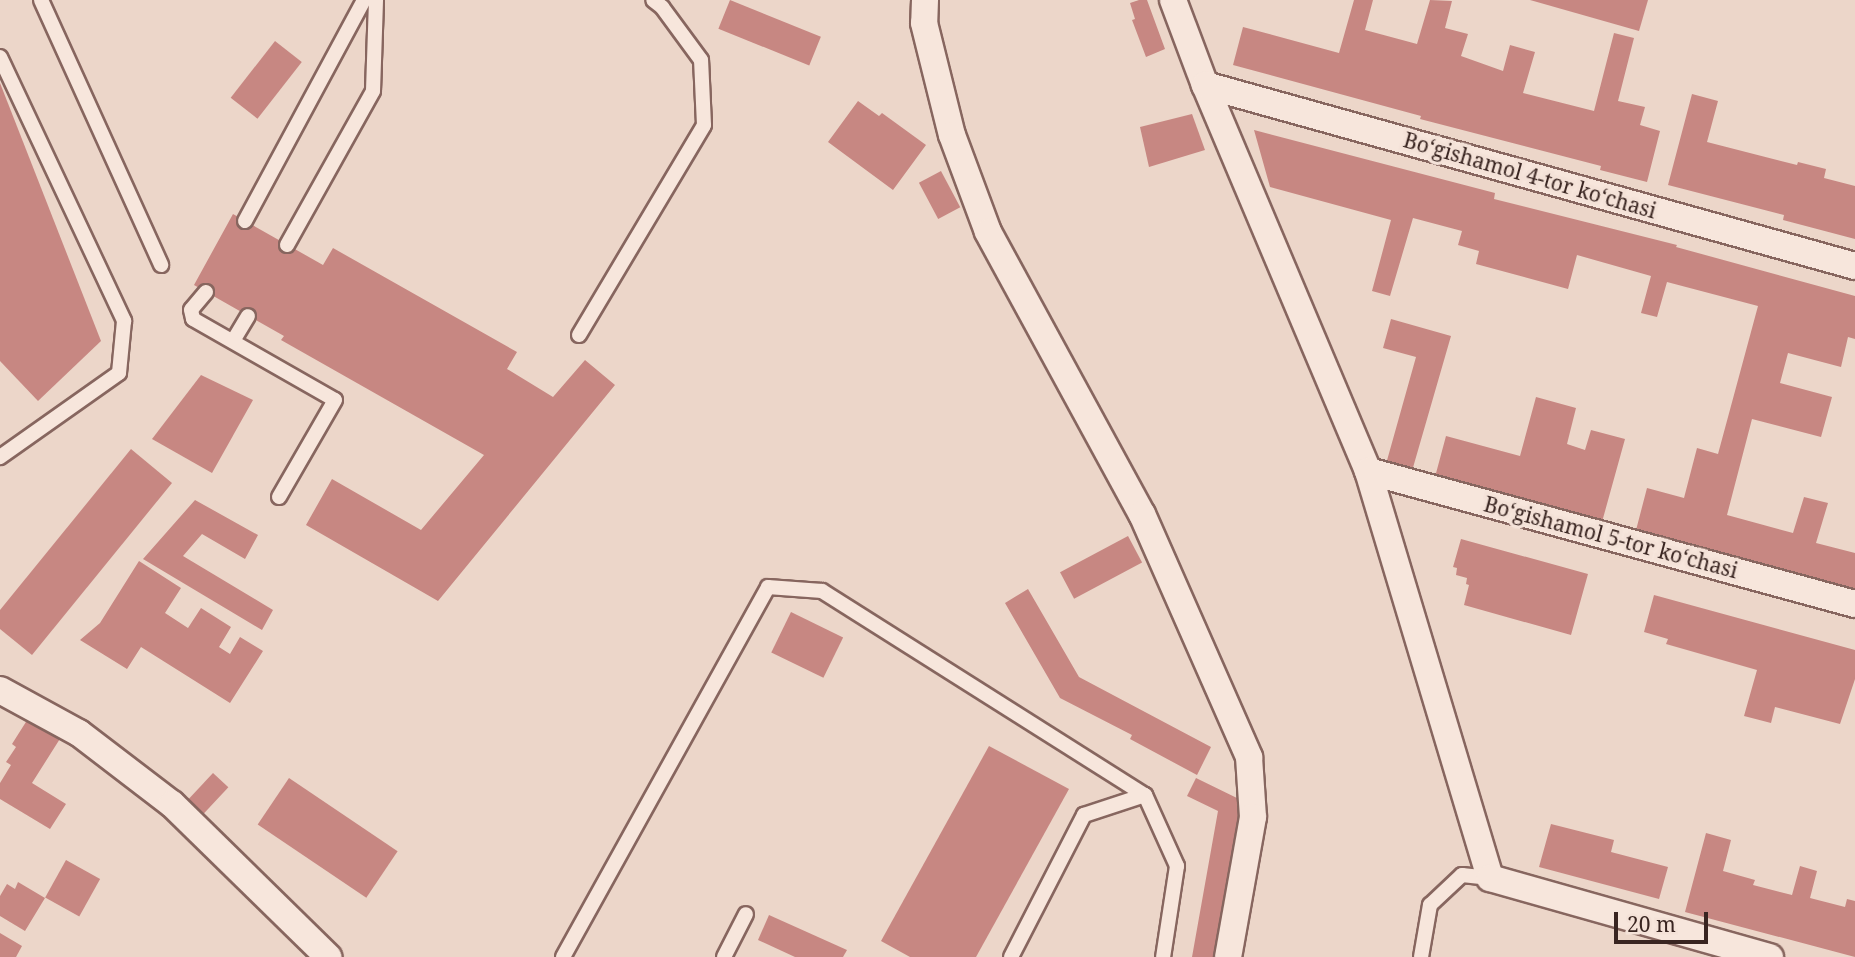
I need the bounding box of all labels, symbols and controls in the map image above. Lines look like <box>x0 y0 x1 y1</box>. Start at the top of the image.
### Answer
street label: Boʻgishamol 4-tor koʻchasi <box>1401 127 1659 223</box>
street label: Boʻgishamol 5-tor koʻchasi <box>1481 491 1741 583</box>
scale bar <box>1617 898 1712 942</box>
text: 20 m <box>1627 910 1676 938</box>

